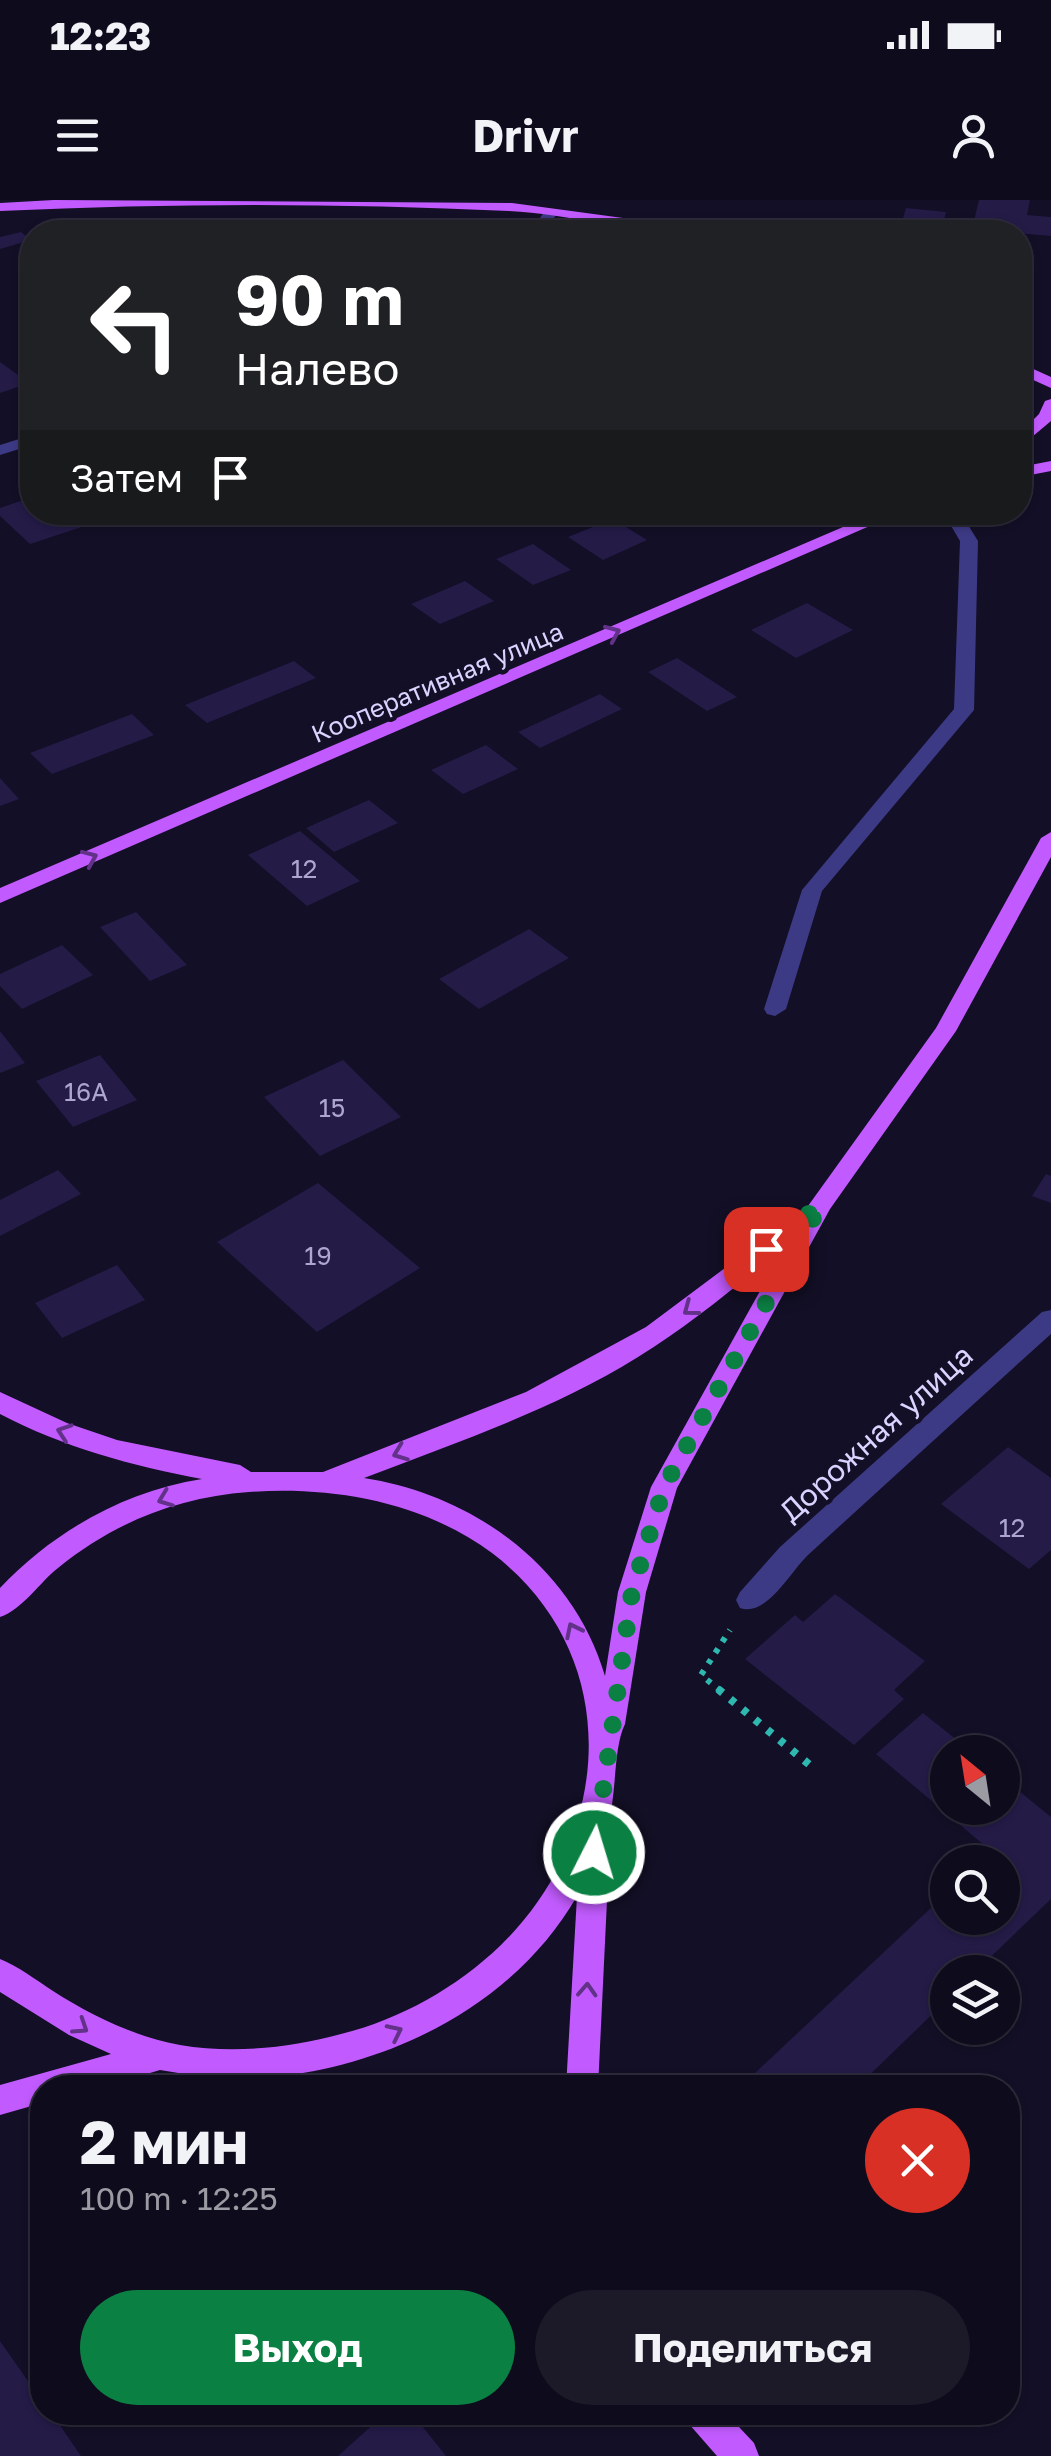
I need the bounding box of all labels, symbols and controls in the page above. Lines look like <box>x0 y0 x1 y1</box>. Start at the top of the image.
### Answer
text: 12:23 <box>50 13 151 58</box>
icon: menu <box>50 108 105 163</box>
text: Drivr <box>472 108 579 162</box>
icon: person <box>946 108 1001 163</box>
text: 90 m <box>235 256 404 340</box>
icon: left <box>70 260 200 390</box>
text: Налево <box>235 341 399 395</box>
icon: arrive <box>203 450 258 505</box>
text: Затем <box>70 455 183 500</box>
street label: Кооперативная улица <box>306 615 568 749</box>
one-way arrow <box>603 625 621 645</box>
one-way arrow <box>80 850 98 870</box>
house number: 12 <box>291 853 317 884</box>
house number: 16А <box>64 1076 108 1107</box>
house number: 15 <box>319 1092 345 1123</box>
pin <box>724 1207 809 1292</box>
icon: arrive <box>739 1222 794 1277</box>
house number: 19 <box>304 1240 332 1271</box>
one-way arrow <box>683 1297 701 1314</box>
street label: Дорожная улица <box>772 1337 980 1529</box>
one-way arrow <box>56 1424 73 1444</box>
one-way arrow <box>393 1441 410 1462</box>
one-way arrow <box>157 1487 175 1507</box>
house number: 12 <box>999 1512 1025 1543</box>
one-way arrow <box>566 1622 586 1640</box>
north arrow <box>930 1735 1020 1825</box>
map controls <box>930 1735 1020 2045</box>
position arrow <box>542 1801 646 1905</box>
button: search <box>930 1845 1020 1935</box>
button: layers <box>930 1955 1020 2045</box>
one-way arrow <box>576 1982 597 1998</box>
one-way arrow <box>70 2014 88 2033</box>
one-way arrow <box>384 2025 402 2045</box>
text: 2 мин <box>80 2105 248 2177</box>
button: close <box>865 2108 970 2213</box>
text: 100 m · 12:25 <box>80 2179 278 2217</box>
button: Выход <box>80 2290 515 2405</box>
button: Поделиться <box>535 2290 970 2405</box>

